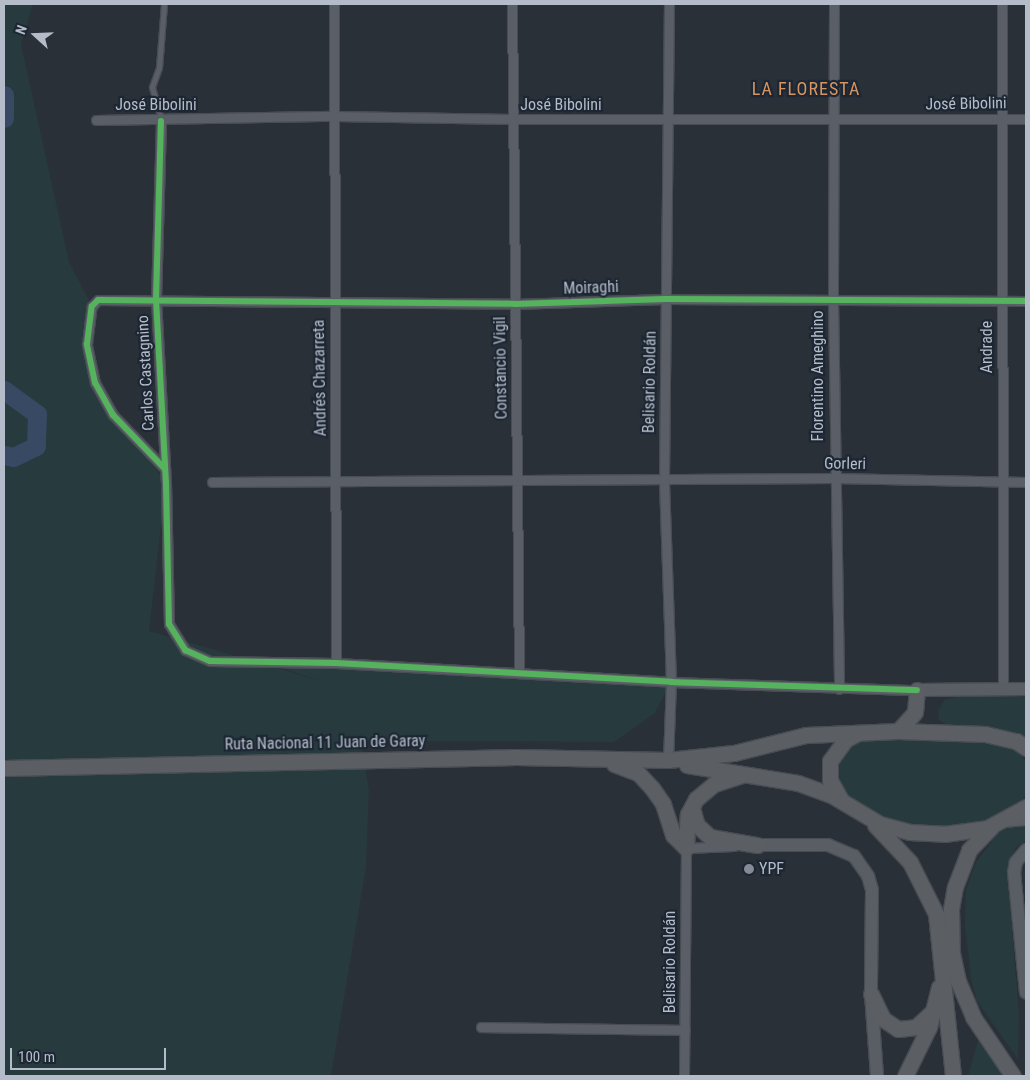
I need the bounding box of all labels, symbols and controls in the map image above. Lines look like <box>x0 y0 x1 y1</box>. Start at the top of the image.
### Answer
north arrow <box>10 10 60 60</box>
text: N <box>12 23 30 37</box>
district label: LA FLORESTA <box>750 78 862 100</box>
street label: José Bibolini <box>925 94 1007 114</box>
street label: José Bibolini <box>115 95 197 115</box>
street label: José Bibolini <box>520 95 602 115</box>
street label: Moiraghi <box>563 277 619 299</box>
street label: Florentino Ameghino <box>808 310 828 442</box>
street label: Carlos Castagnino <box>133 315 159 431</box>
street label: Constancio Vigil <box>491 316 511 420</box>
street label: Andrés Chazarreta <box>309 319 331 437</box>
street label: Andrade <box>977 321 997 373</box>
street label: Belisario Roldán <box>640 331 660 433</box>
street label: Gorleri <box>824 454 866 474</box>
street label: Ruta Nacional 11 Juan de Garay <box>224 732 426 754</box>
place label: YPF <box>759 859 784 879</box>
marker: YPF <box>743 863 755 875</box>
street label: Belisario Roldán <box>660 911 680 1013</box>
scale bar <box>12 1038 169 1070</box>
text: 100 m <box>18 1048 55 1066</box>

